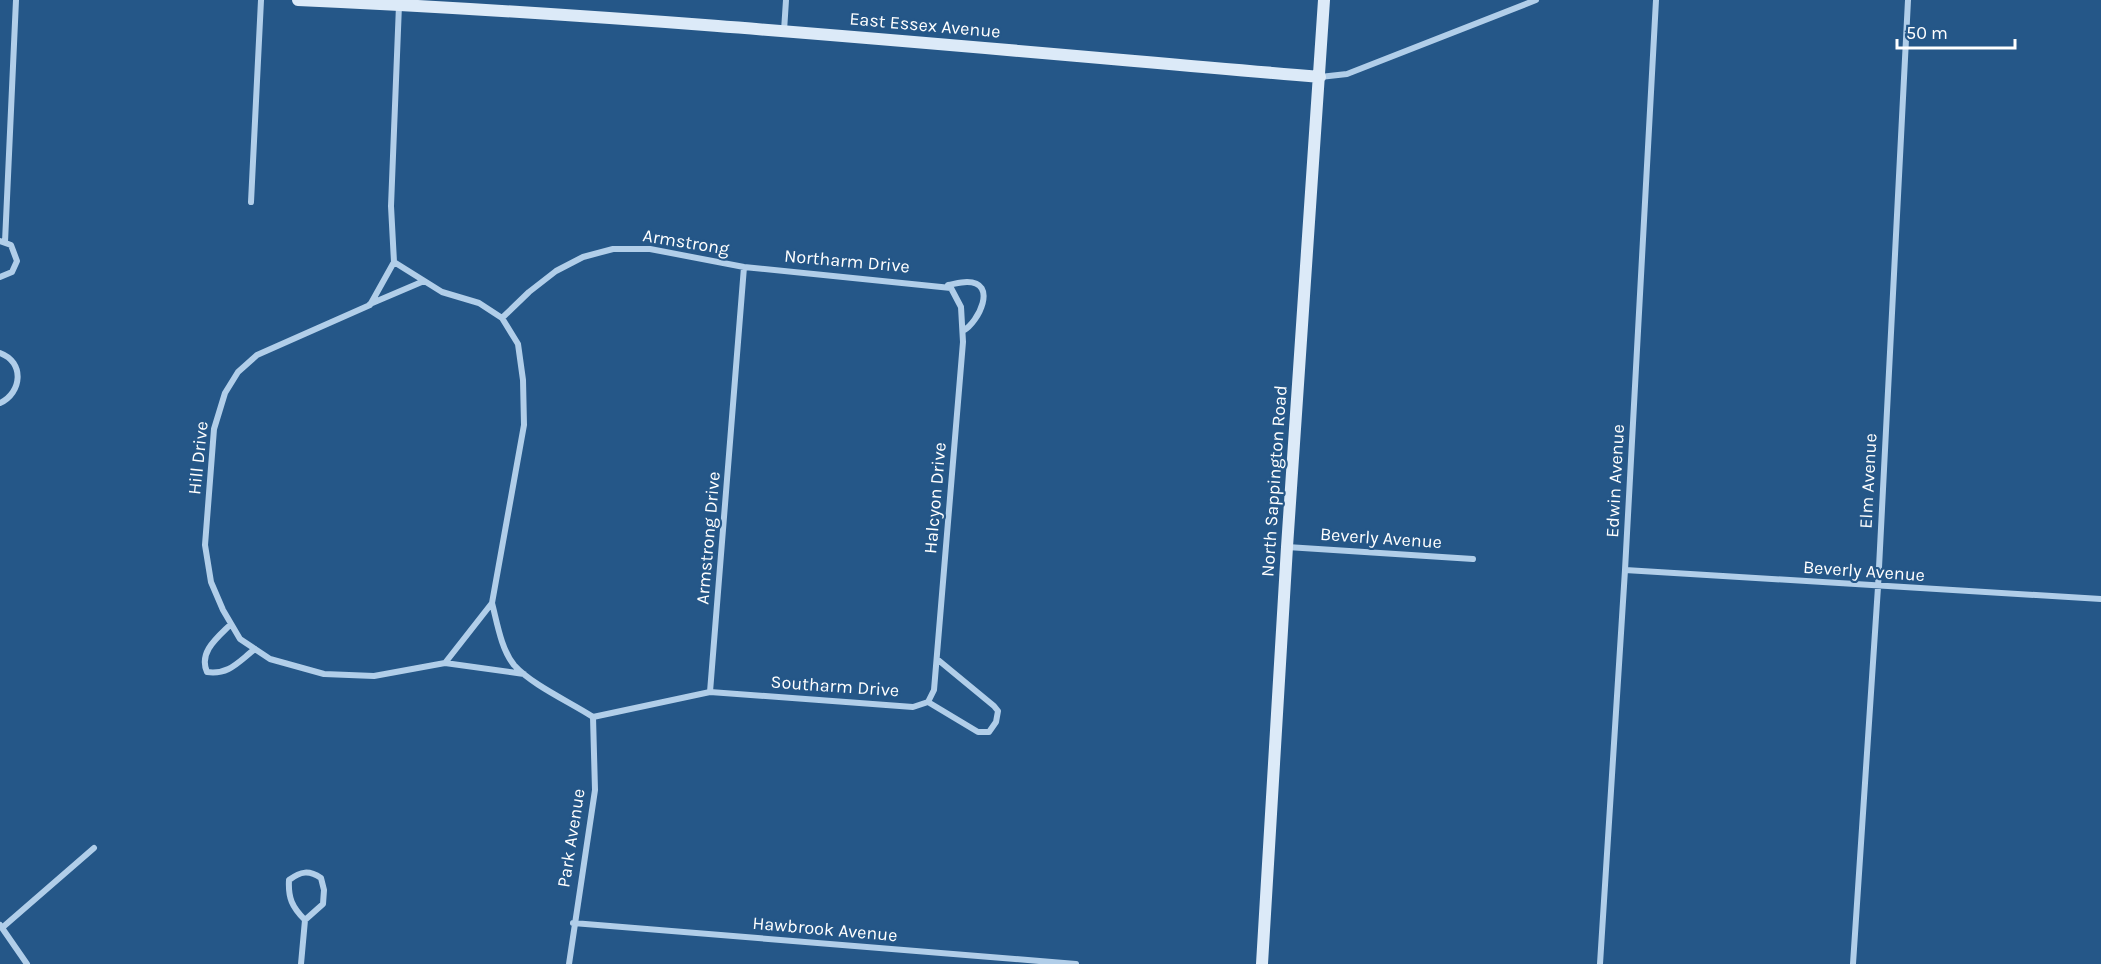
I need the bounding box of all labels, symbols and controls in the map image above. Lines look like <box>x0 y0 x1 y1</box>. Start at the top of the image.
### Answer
street label: East Essex Avenue <box>849 7 1001 43</box>
scale bar <box>1897 12 2016 50</box>
text: 50 m <box>1906 22 1948 44</box>
street label: Armstrong <box>641 224 731 260</box>
street label: Northarm Drive <box>783 245 911 277</box>
street label: North Sappington Road <box>1256 384 1292 578</box>
street label: Hill Drive <box>183 420 213 496</box>
street label: Edwin Avenue <box>1601 424 1629 538</box>
street label: Elm Avenue <box>1855 433 1881 529</box>
street label: Halcyon Drive <box>919 441 951 555</box>
street label: Armstrong Drive <box>691 470 725 606</box>
street label: Beverly Avenue <box>1319 523 1443 553</box>
street label: Beverly Avenue <box>1802 556 1926 586</box>
street label: Southarm Drive <box>770 671 900 701</box>
street label: Park Avenue <box>552 787 590 889</box>
street label: Hawbrook Avenue <box>752 912 898 946</box>

